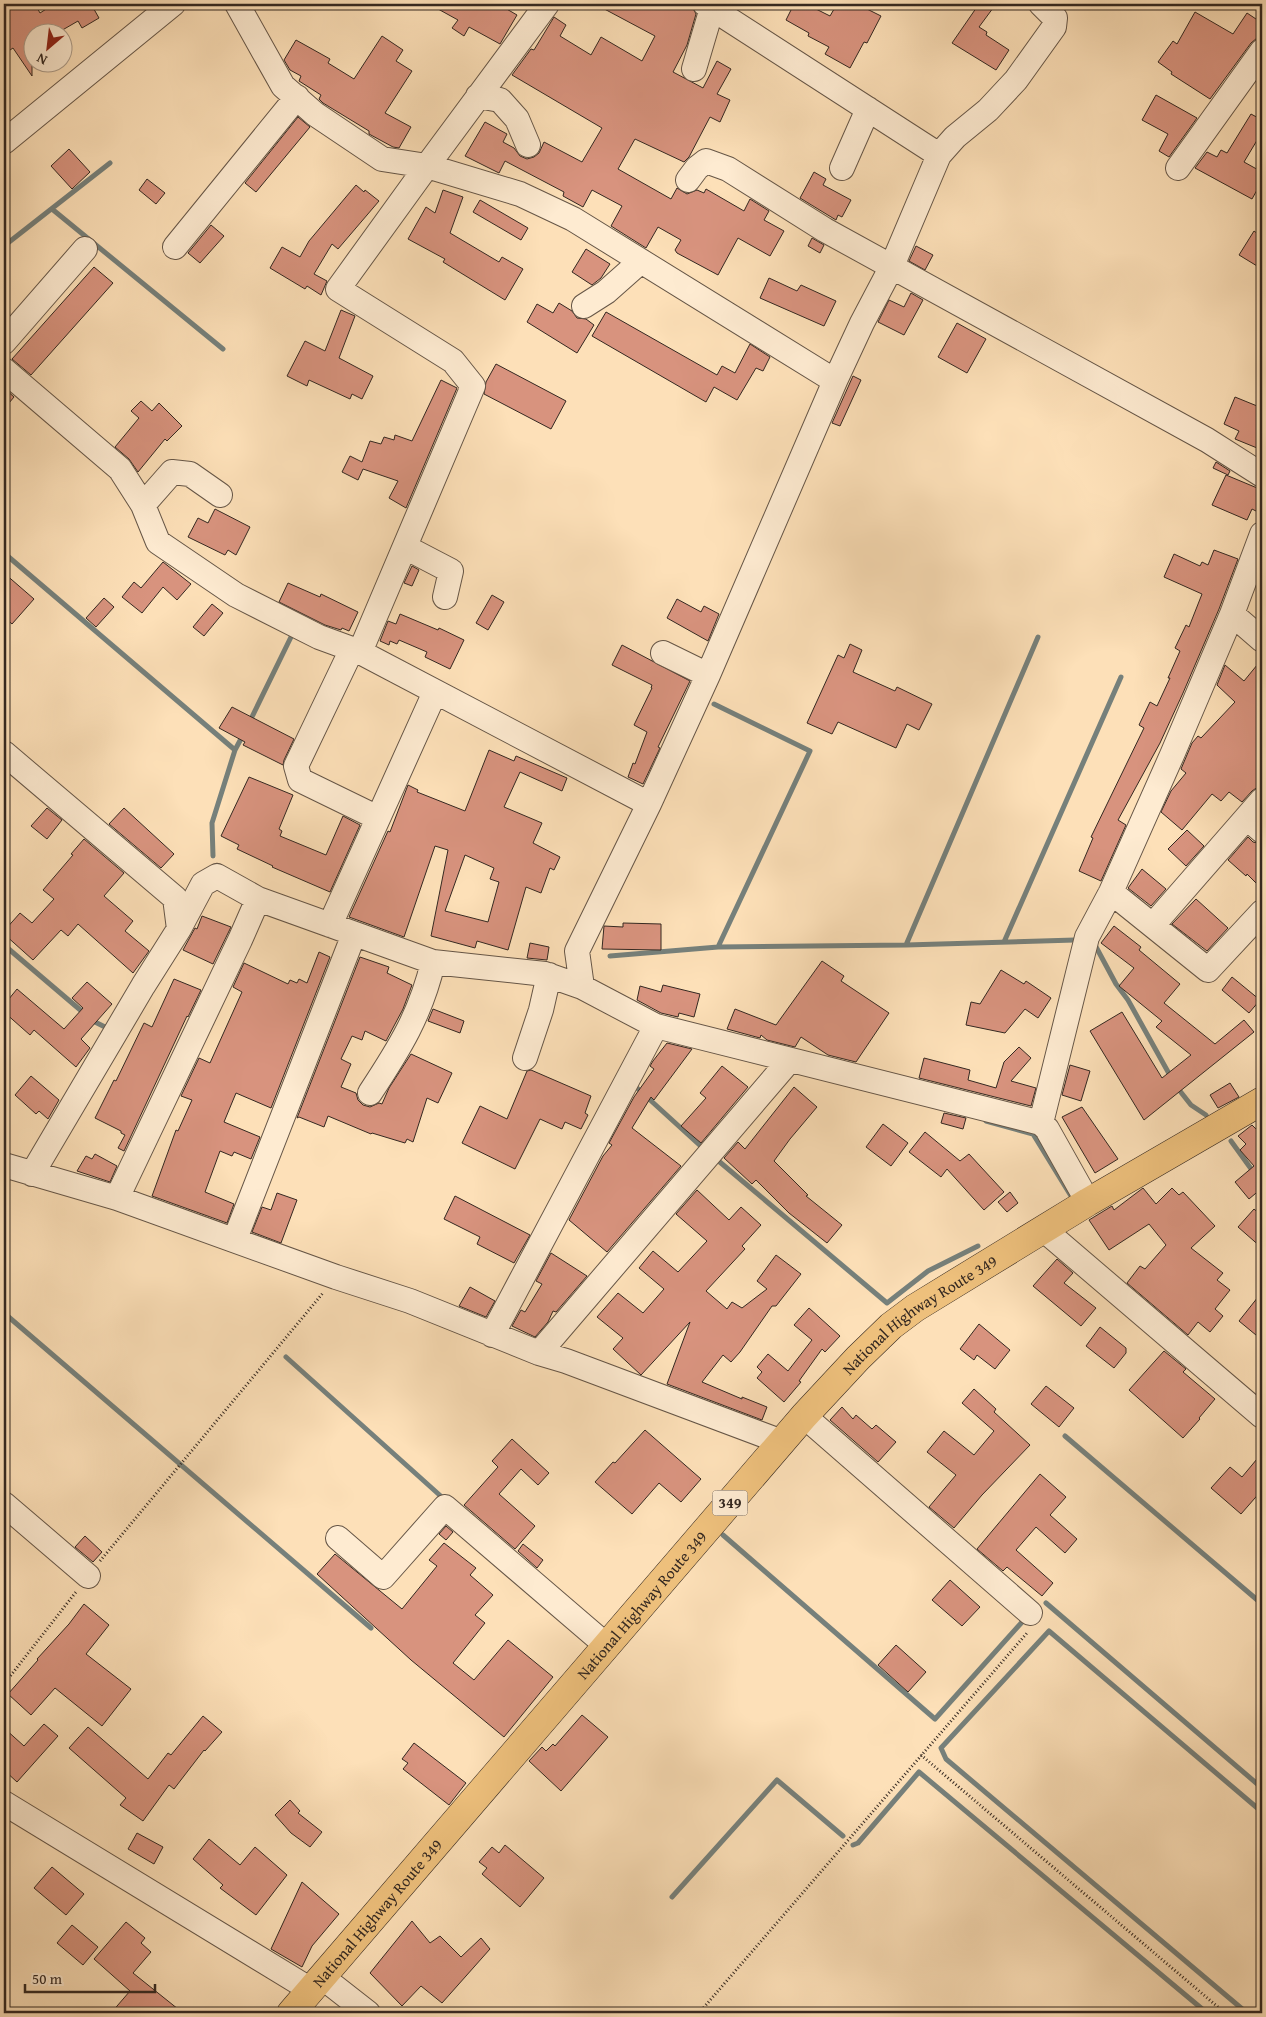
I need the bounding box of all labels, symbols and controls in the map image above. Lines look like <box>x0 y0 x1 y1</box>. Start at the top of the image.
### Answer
north arrow <box>22 22 72 72</box>
text: N <box>33 48 51 71</box>
street label: National Highway Route 349 <box>836 1248 1002 1380</box>
road number: 349 <box>712 1490 748 1516</box>
street label: National Highway Route 349 <box>571 1525 713 1684</box>
street label: National Highway Route 349 <box>306 1833 448 1992</box>
scale bar <box>25 1962 155 1994</box>
text: 50 m <box>32 1968 63 1989</box>

